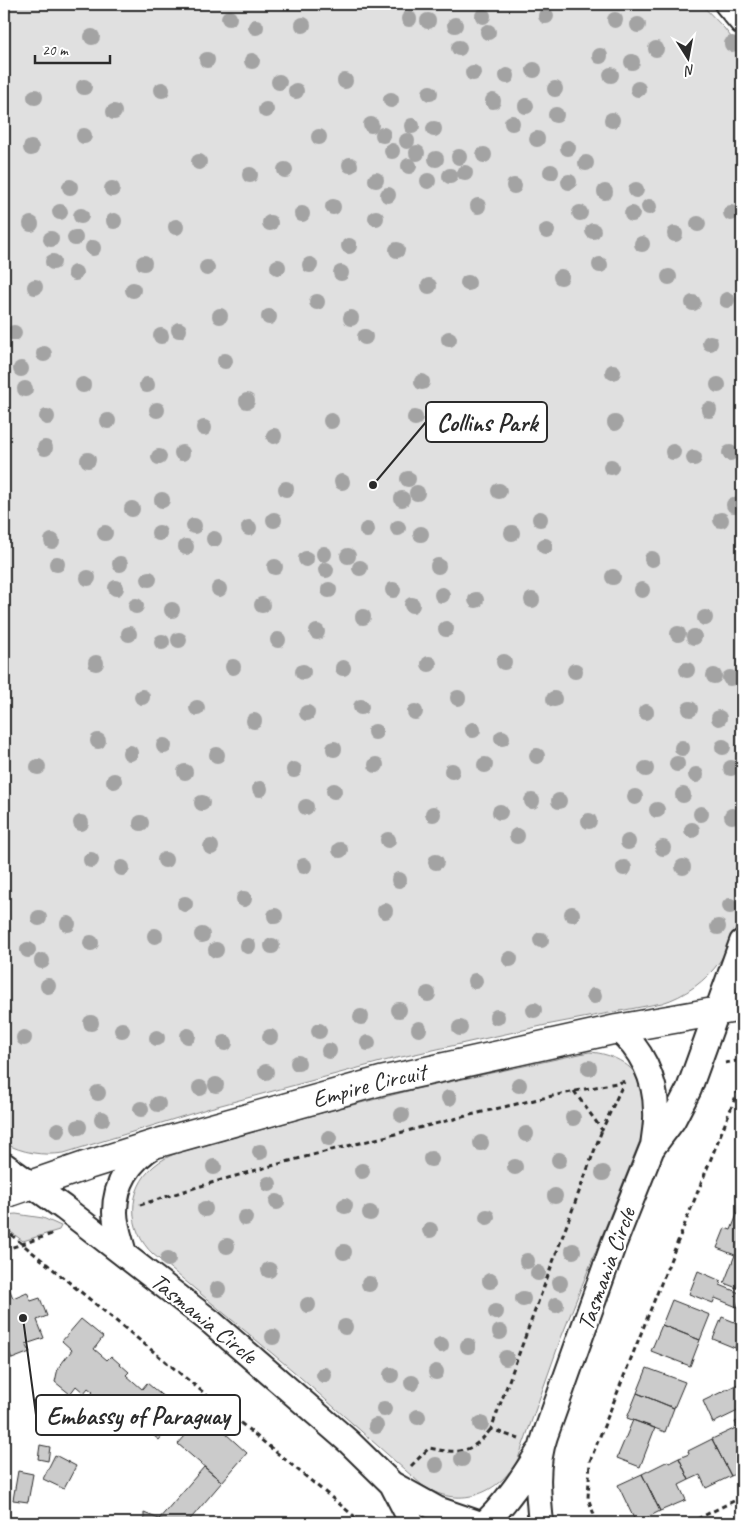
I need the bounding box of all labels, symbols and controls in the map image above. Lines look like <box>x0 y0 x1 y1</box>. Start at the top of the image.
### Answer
scale bar <box>35 32 110 64</box>
north arrow <box>664 32 714 82</box>
text: 20 m <box>42 41 69 60</box>
text: N <box>682 61 696 80</box>
callout: Collins Park <box>426 402 547 442</box>
text: Collins Park <box>437 407 540 439</box>
street label: Empire Circuit <box>309 1056 432 1114</box>
street label: Tasmania Circle <box>570 1202 643 1334</box>
street label: Tasmania Circle <box>145 1266 265 1371</box>
callout: Embassy of Paraguay <box>36 1395 240 1435</box>
text: Embassy of Paraguay <box>46 1400 232 1432</box>

